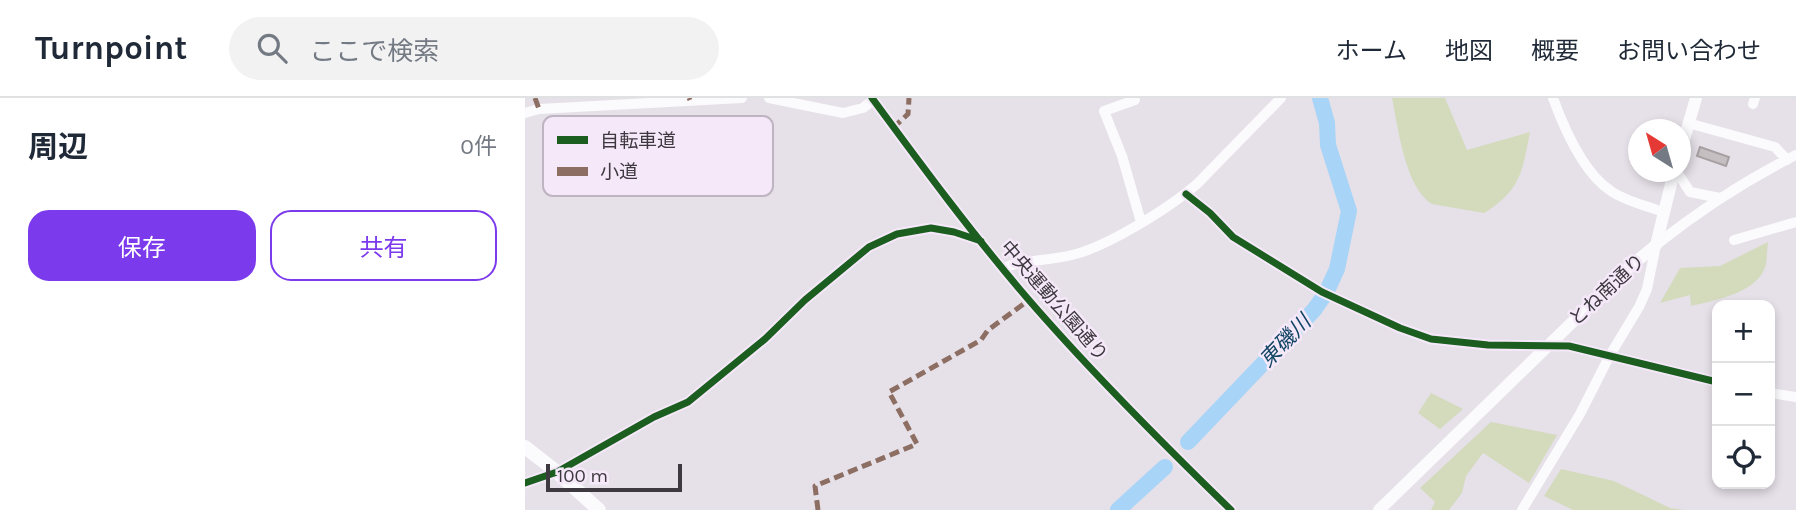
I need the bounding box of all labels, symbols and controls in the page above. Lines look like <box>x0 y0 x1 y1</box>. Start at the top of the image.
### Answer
search box <box>229 17 719 80</box>
text: Turnpoint <box>35 29 187 67</box>
icon: search <box>253 29 291 67</box>
text: ここで検索 <box>309 36 439 67</box>
text: ホーム <box>1336 37 1407 65</box>
text: 地図 <box>1445 37 1493 65</box>
text: 概要 <box>1531 37 1579 65</box>
text: お問い合わせ <box>1617 37 1761 65</box>
legend <box>543 116 773 196</box>
north arrow <box>1628 119 1691 182</box>
text: 周辺 <box>28 129 88 165</box>
text: 自転車道 <box>600 130 676 152</box>
text: 0件 <box>460 133 497 160</box>
text: 小道 <box>600 161 638 183</box>
button: 保存 <box>28 210 256 281</box>
button: 共有 <box>270 210 497 281</box>
street label: 中央運動公園通り <box>996 236 1112 366</box>
street label: とね南通り <box>1565 250 1649 330</box>
map controls <box>1712 300 1775 489</box>
button: + <box>1712 300 1775 363</box>
water label: 東磯川 <box>1254 309 1317 372</box>
button: − <box>1712 363 1775 426</box>
button: locate <box>1712 426 1775 489</box>
scale bar <box>546 461 683 493</box>
text: 100 m <box>557 465 608 487</box>

